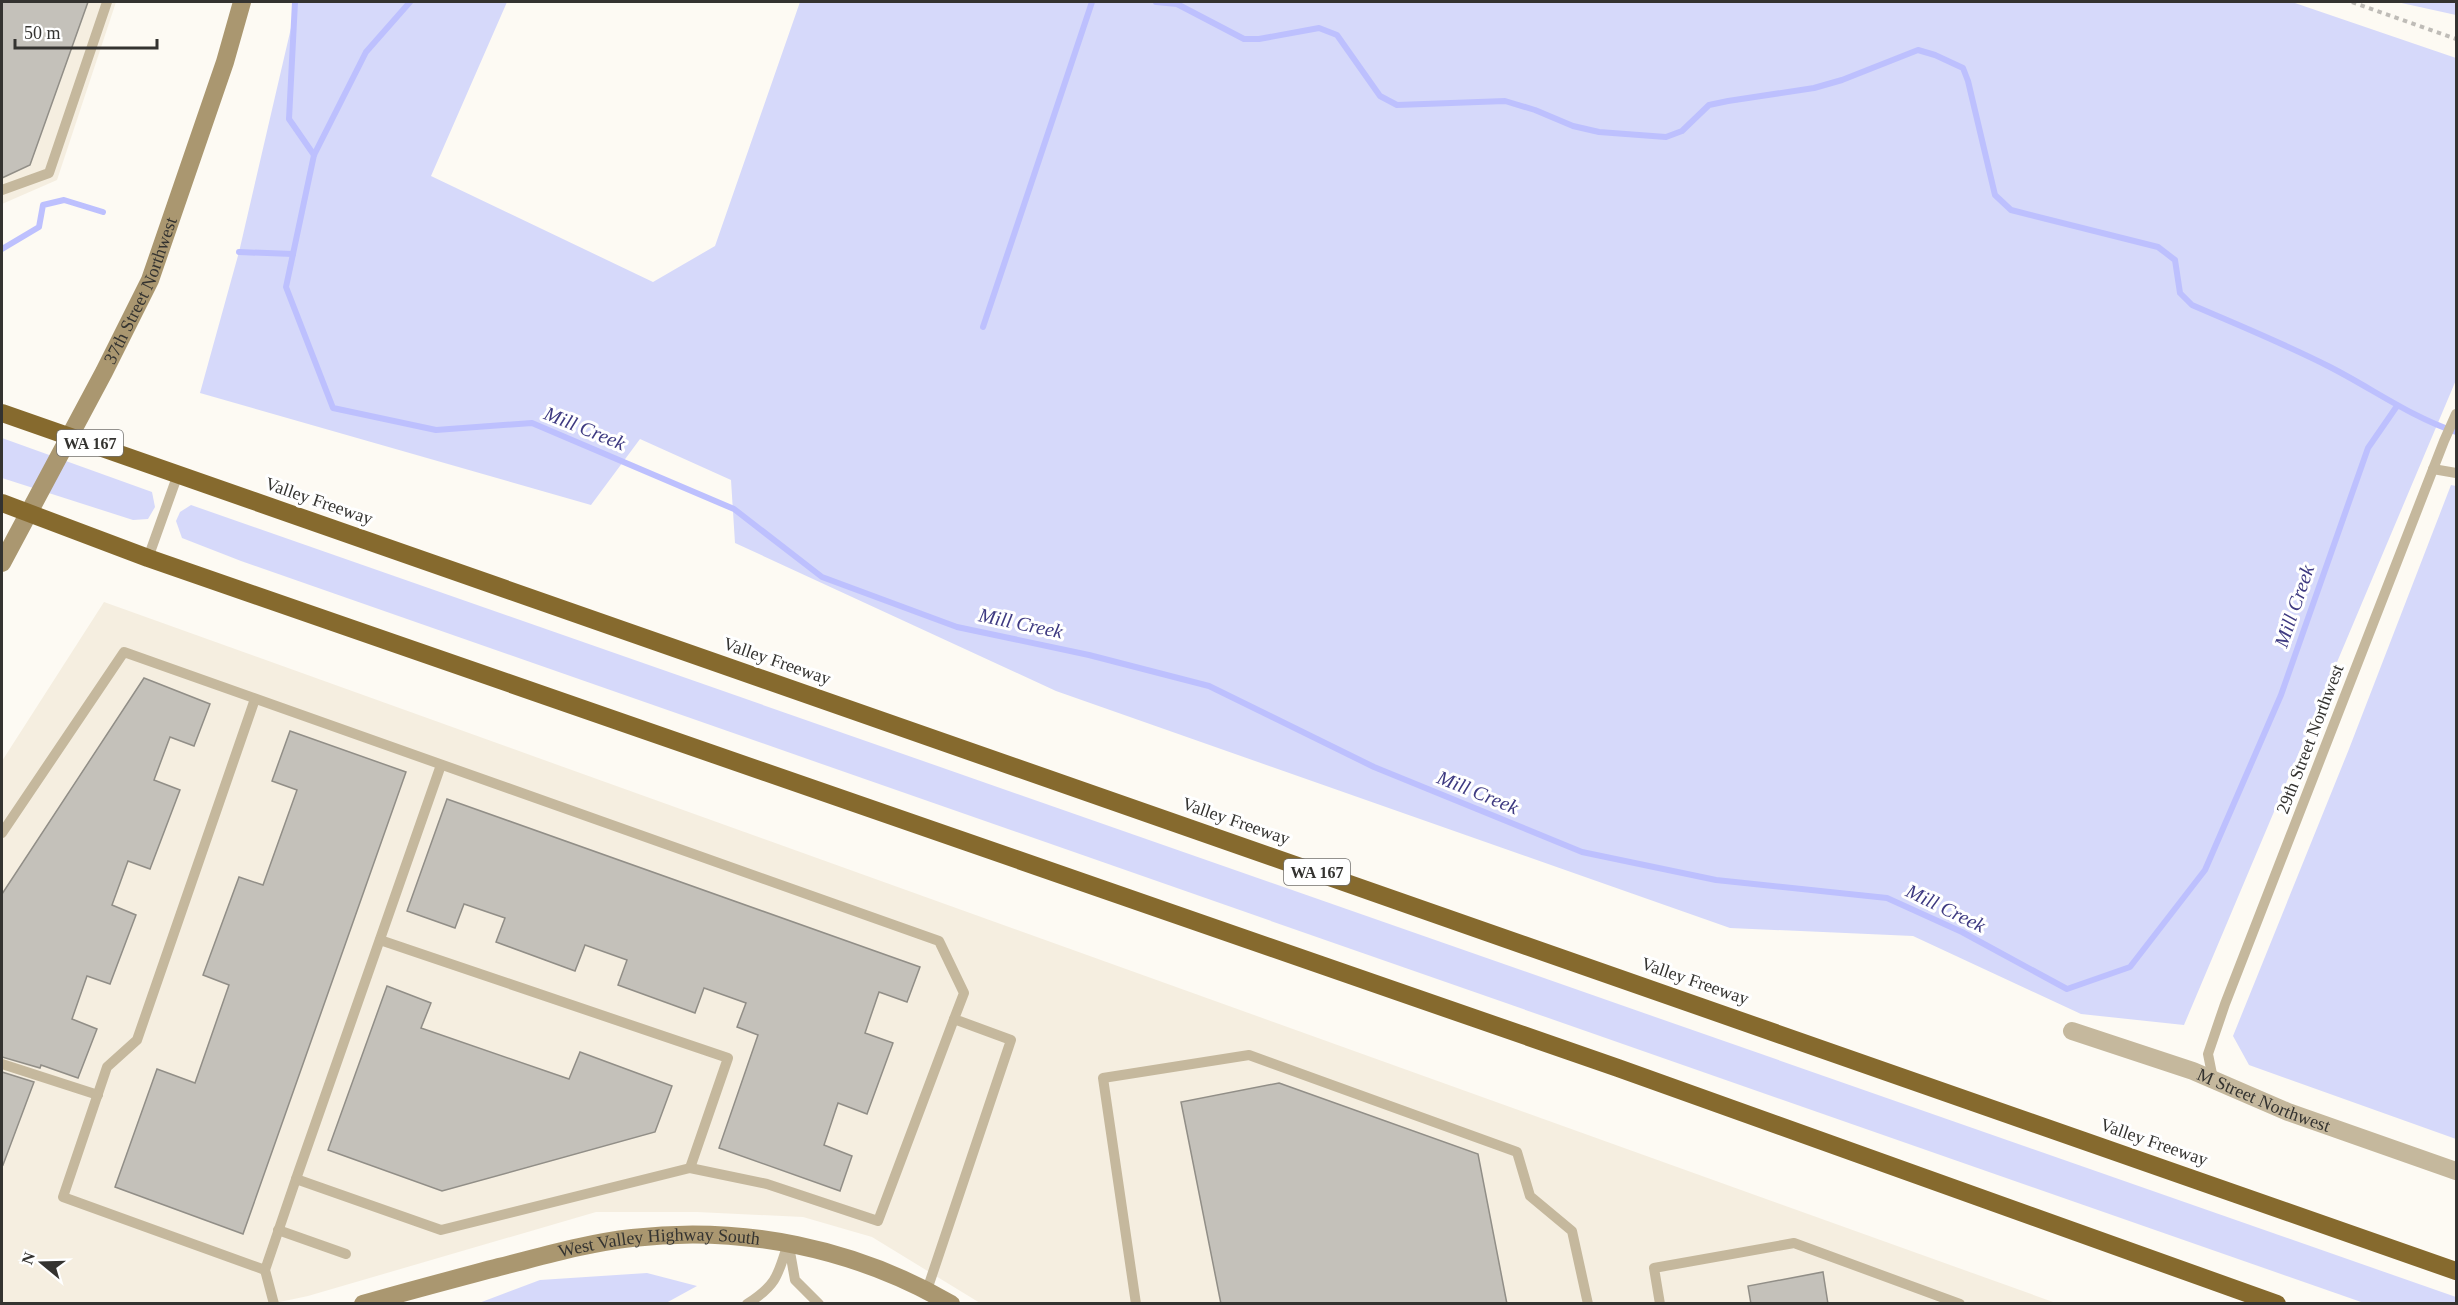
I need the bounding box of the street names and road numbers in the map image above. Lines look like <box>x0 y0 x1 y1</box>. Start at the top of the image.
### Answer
street label: 37th Street Northwest <box>100 215 181 367</box>
road number: WA 167 <box>57 430 123 456</box>
street label: Valley Freeway <box>263 473 375 529</box>
street label: Valley Freeway <box>721 633 833 689</box>
street label: 29th Street Northwest <box>2272 662 2348 816</box>
street label: Valley Freeway <box>1180 793 1292 849</box>
road number: WA 167 <box>1284 859 1350 885</box>
street label: Valley Freeway <box>1639 953 1751 1009</box>
street label: M Street Northwest <box>2194 1064 2333 1136</box>
street label: Valley Freeway <box>2098 1114 2210 1170</box>
street label: West Valley Highway South <box>556 1224 761 1261</box>

